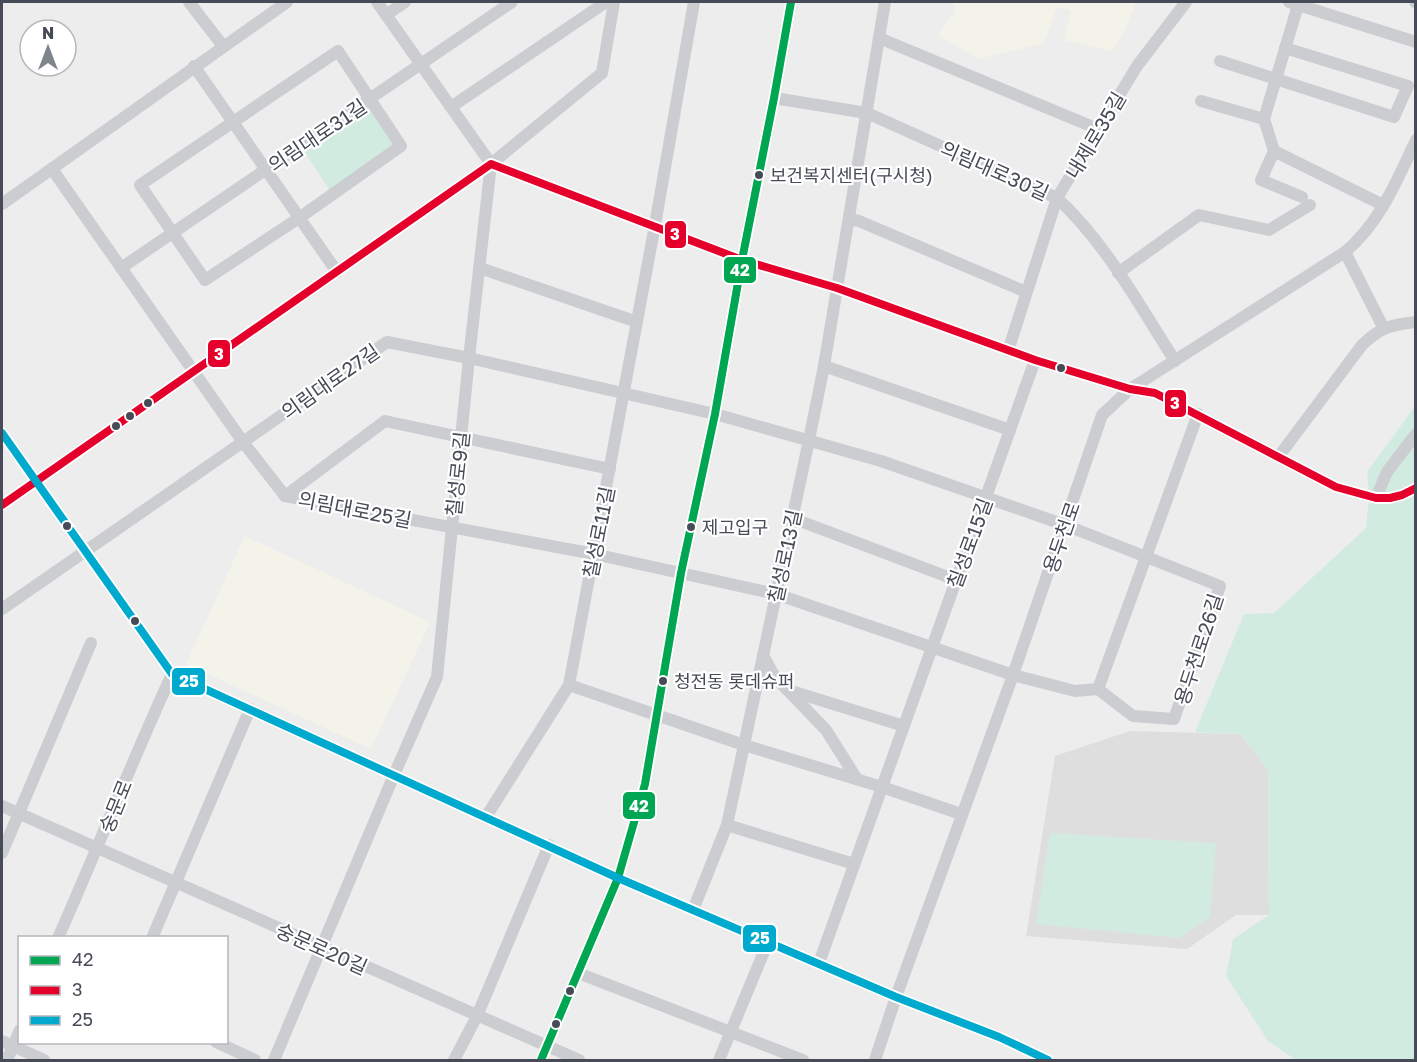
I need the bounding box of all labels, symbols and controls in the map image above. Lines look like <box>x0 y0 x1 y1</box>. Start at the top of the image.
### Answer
north arrow <box>18 18 78 78</box>
text: N <box>42 23 54 43</box>
street label: 내제로35길 <box>1060 87 1130 183</box>
street label: 의림대로31길 <box>263 93 371 177</box>
street label: 의림대로30길 <box>937 135 1053 205</box>
place label: 보건복지센터(구시청) <box>770 164 933 186</box>
marker: 보건복지센터(구시청) <box>753 169 765 181</box>
line badge: 3 <box>664 220 687 249</box>
text: 3 <box>670 224 680 244</box>
line badge: 42 <box>723 256 757 284</box>
text: 42 <box>730 260 750 280</box>
street label: 의림대로27길 <box>276 338 384 424</box>
line badge: 3 <box>207 339 231 368</box>
text: 3 <box>214 344 224 364</box>
unlabelled marker <box>1055 362 1067 374</box>
line badge: 3 <box>1164 389 1187 418</box>
text: 3 <box>1170 393 1180 413</box>
unlabelled marker <box>142 397 154 409</box>
unlabelled marker <box>124 410 136 422</box>
unlabelled marker <box>110 420 122 432</box>
street label: 칠성로9길 <box>441 430 473 518</box>
street label: 칠성로11길 <box>577 484 619 580</box>
street label: 의림대로25길 <box>296 486 414 532</box>
street label: 칠성로15길 <box>941 494 997 592</box>
street label: 용두천로 <box>1038 498 1084 576</box>
street label: 칠성로13길 <box>762 507 806 605</box>
place label: 제고입구 <box>702 516 768 538</box>
unlabelled marker <box>61 520 73 532</box>
marker: 제고입구 <box>685 521 697 533</box>
street label: 용두천로26길 <box>1169 590 1227 708</box>
unlabelled marker <box>129 615 141 627</box>
line badge: 25 <box>171 667 206 696</box>
place label: 청전동 롯데슈퍼 <box>674 670 794 692</box>
text: 25 <box>179 671 199 691</box>
marker: 청전동 롯데슈퍼 <box>657 675 669 687</box>
street label: 숭문로 <box>94 776 136 836</box>
line badge: 42 <box>622 791 656 820</box>
text: 42 <box>629 796 649 816</box>
street label: 숭문로20길 <box>273 917 371 979</box>
line badge: 25 <box>742 924 777 953</box>
text: 25 <box>750 928 770 948</box>
legend <box>18 936 228 1044</box>
text: 42 <box>72 948 93 970</box>
text: 3 <box>72 978 83 1000</box>
unlabelled marker <box>564 985 576 997</box>
text: 25 <box>72 1008 93 1030</box>
unlabelled marker <box>550 1018 562 1030</box>

